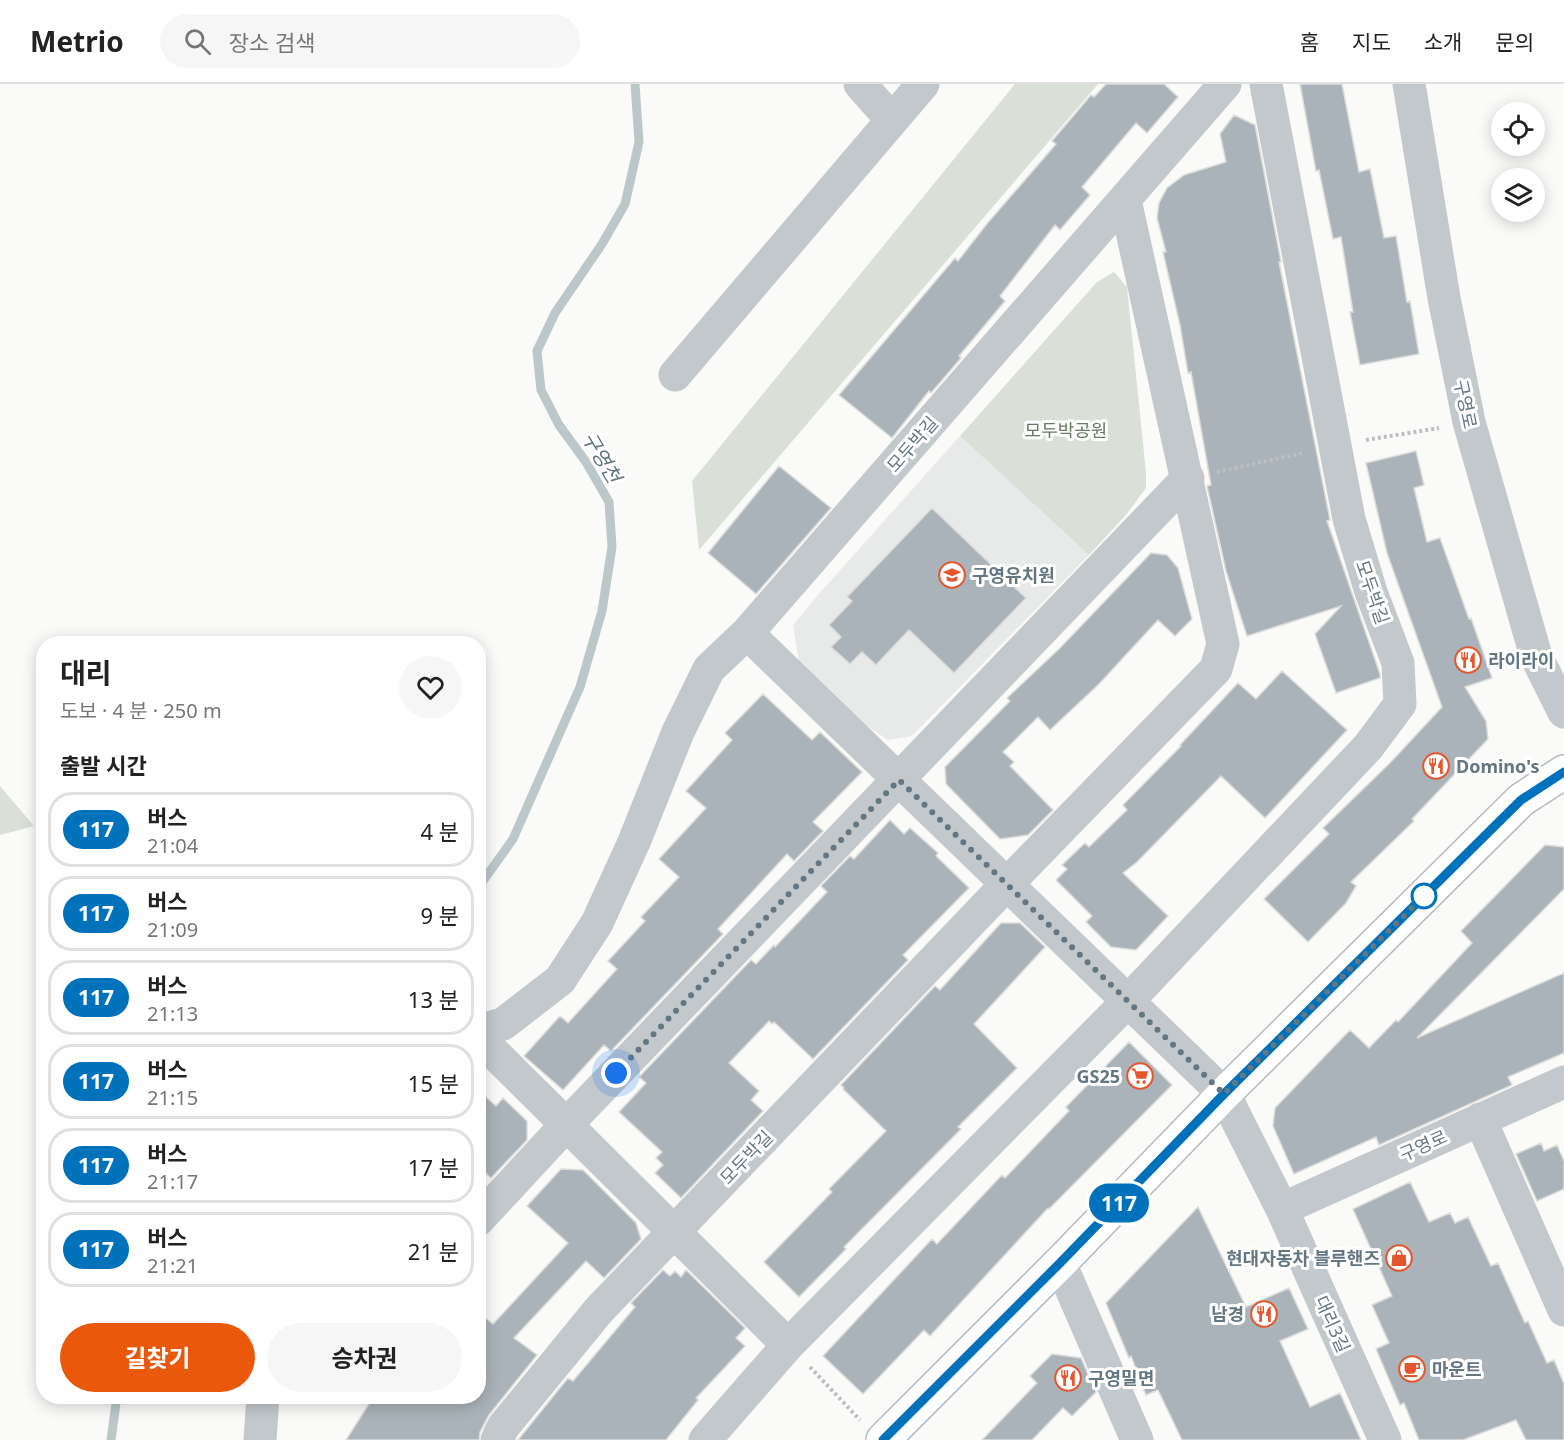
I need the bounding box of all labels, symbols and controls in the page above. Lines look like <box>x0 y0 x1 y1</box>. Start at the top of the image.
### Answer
search box <box>160 14 580 68</box>
text: Metrio <box>30 22 124 60</box>
icon: search <box>181 25 214 58</box>
text: 장소 검색 <box>229 27 315 57</box>
text: 홈 <box>1300 28 1319 56</box>
text: 지도 <box>1352 28 1391 56</box>
text: 소개 <box>1424 28 1462 56</box>
text: 문의 <box>1495 28 1534 56</box>
map controls <box>1491 102 1545 222</box>
button: locate <box>1491 102 1545 156</box>
button: layers <box>1491 168 1545 222</box>
street label: 구영로 <box>1449 377 1483 431</box>
street label: 모두박길 <box>881 411 943 477</box>
park label: 모두박공원 <box>1025 418 1107 442</box>
water label: 구영천 <box>576 426 629 490</box>
street label: 모두박길 <box>1351 557 1395 627</box>
school or university icon: 구영유치원 <box>937 560 967 590</box>
place label: 구영유치원 <box>972 563 1055 587</box>
restaurant icon: 라이라이 <box>1453 645 1483 675</box>
place label: 라이라이 <box>1488 648 1554 672</box>
text: 대리 <box>60 653 112 691</box>
button: heart <box>399 656 462 719</box>
text: 도보 · 4 분 · 250 m <box>60 697 222 724</box>
text: 출발 시간 <box>60 750 147 780</box>
restaurant icon: Domino's <box>1421 751 1451 781</box>
place label: Domino's <box>1456 754 1539 778</box>
text: 버스 <box>147 802 187 832</box>
text: 117 <box>78 815 114 843</box>
text: 4 분 <box>420 816 459 846</box>
text: 21:04 <box>147 832 198 859</box>
unlabelled marker <box>1411 883 1437 909</box>
text: 버스 <box>147 886 187 916</box>
text: 117 <box>78 899 114 927</box>
text: 9 분 <box>420 900 459 930</box>
text: 21:09 <box>147 916 198 943</box>
text: 버스 <box>147 970 187 1000</box>
text: 117 <box>78 983 114 1011</box>
text: 13 분 <box>408 984 459 1014</box>
text: 21:13 <box>147 1000 198 1027</box>
text: 버스 <box>147 1054 187 1084</box>
your location <box>601 1058 631 1088</box>
supermarket icon: GS25 <box>1125 1061 1155 1091</box>
place label: GS25 <box>1076 1064 1120 1088</box>
text: 117 <box>78 1067 114 1095</box>
text: 15 분 <box>408 1068 459 1098</box>
text: 21:15 <box>147 1084 198 1111</box>
street label: 구영로 <box>1395 1124 1451 1166</box>
street label: 모두박길 <box>714 1125 778 1189</box>
text: 버스 <box>147 1138 187 1168</box>
text: 117 <box>78 1151 114 1179</box>
text: 17 분 <box>408 1152 459 1182</box>
text: 21:17 <box>147 1168 198 1195</box>
line badge: 117 <box>1084 1184 1154 1222</box>
text: 117 <box>1101 1189 1137 1217</box>
text: 버스 <box>147 1222 187 1252</box>
text: 117 <box>78 1235 114 1263</box>
text: 21 분 <box>408 1236 459 1266</box>
shop icon: 현대자동차 블루핸즈 <box>1384 1243 1414 1273</box>
place label: 현대자동차 블루핸즈 <box>1226 1246 1380 1270</box>
text: 21:21 <box>147 1252 198 1279</box>
street label: 대리3길 <box>1310 1292 1356 1356</box>
restaurant icon: 남경 <box>1249 1299 1279 1329</box>
place label: 남경 <box>1211 1302 1244 1326</box>
button: 길찾기 <box>60 1323 255 1392</box>
button: 승차권 <box>267 1323 462 1392</box>
cafe icon: 마운트 <box>1397 1354 1427 1384</box>
place label: 마운트 <box>1432 1357 1482 1381</box>
restaurant icon: 구영밀면 <box>1053 1363 1083 1393</box>
place label: 구영밀면 <box>1088 1366 1154 1390</box>

